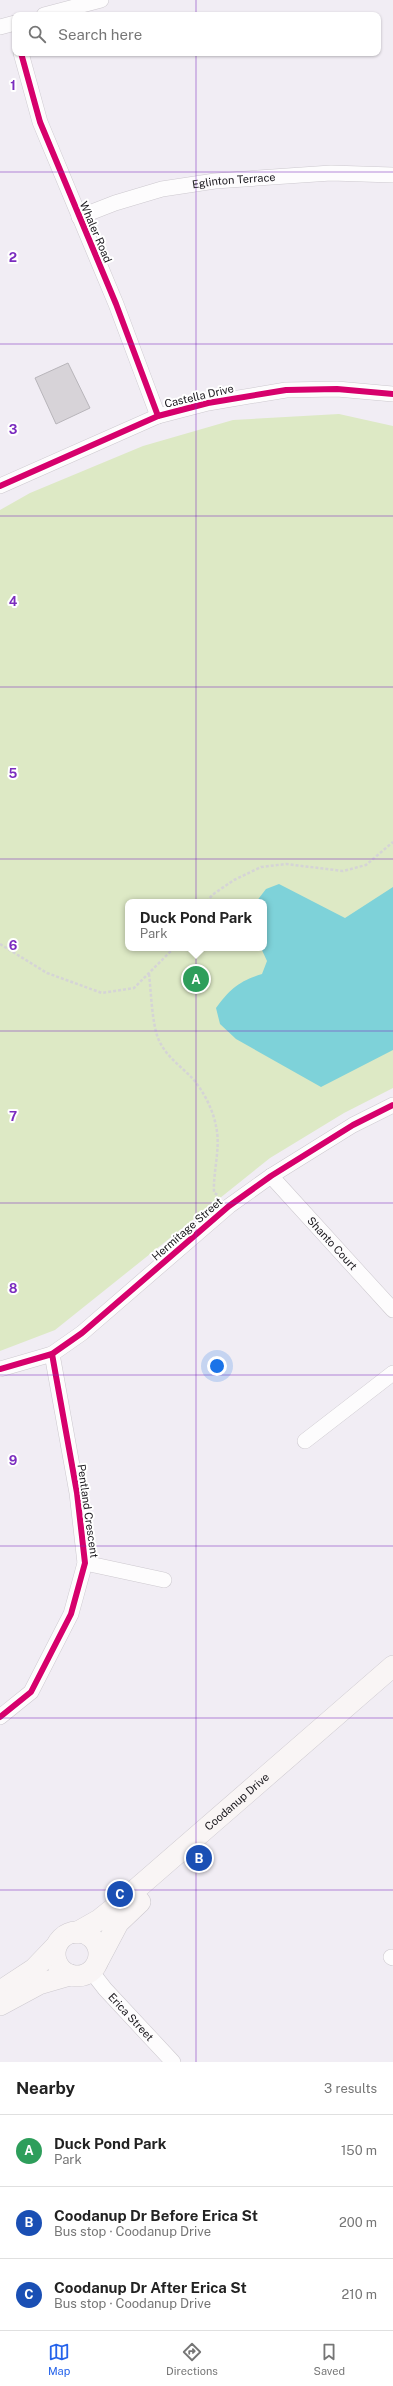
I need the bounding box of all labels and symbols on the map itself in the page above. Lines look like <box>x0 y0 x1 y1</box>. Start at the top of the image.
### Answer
text: 1 <box>10 78 16 93</box>
street label: Eglinton Terrace <box>191 171 276 190</box>
street label: Whaler Road <box>78 200 114 264</box>
text: 2 <box>9 250 17 265</box>
street label: Castella Drive <box>163 382 235 410</box>
text: 3 <box>9 422 18 437</box>
text: 4 <box>9 594 18 609</box>
text: 5 <box>9 766 18 781</box>
text: 6 <box>9 938 18 953</box>
pin: A <box>183 964 209 994</box>
text: 7 <box>9 1109 17 1124</box>
street label: Hermitage Street <box>149 1195 225 1263</box>
street label: Shanto Court <box>305 1214 359 1272</box>
text: 8 <box>9 1281 18 1296</box>
your location <box>207 1356 227 1376</box>
text: 9 <box>9 1453 17 1468</box>
street label: Pentland Crescent <box>75 1463 101 1559</box>
street label: Coodanup Drive <box>202 1771 271 1833</box>
pin: B <box>186 1843 212 1873</box>
pin: C <box>107 1879 133 1909</box>
street label: Erica Street <box>106 1991 156 2043</box>

